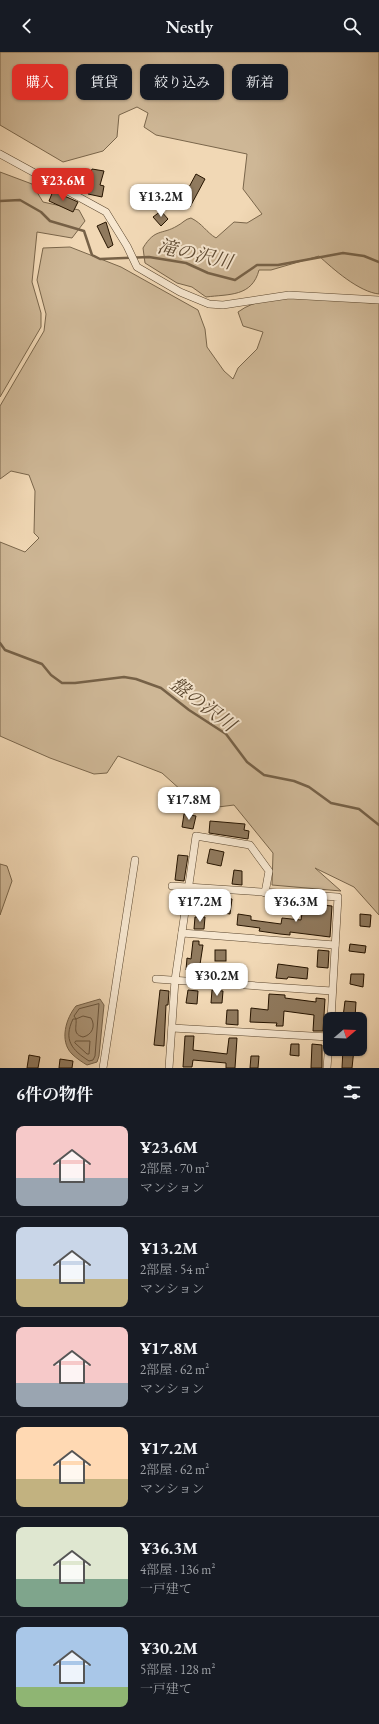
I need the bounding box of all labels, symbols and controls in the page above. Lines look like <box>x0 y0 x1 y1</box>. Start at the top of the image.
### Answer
icon: back <box>16 15 38 37</box>
text: Nestly <box>166 15 213 38</box>
icon: search <box>341 15 363 37</box>
chip: 購入 <box>12 64 68 100</box>
chip: 賃貸 <box>76 64 132 100</box>
chip: 絞り込み <box>140 64 224 100</box>
chip: 新着 <box>232 64 288 100</box>
pin: ¥23.6M <box>30 168 96 202</box>
text: ¥23.6M <box>41 172 85 189</box>
pin: ¥13.2M <box>128 184 194 218</box>
text: ¥13.2M <box>139 188 183 205</box>
water label: 滝の沢川 <box>155 233 237 275</box>
water label: 盤の沢川 <box>165 671 242 738</box>
pin: ¥17.8M <box>156 787 222 821</box>
text: ¥17.8M <box>167 791 211 808</box>
pin: ¥17.2M <box>167 889 233 923</box>
pin: ¥36.3M <box>263 889 329 923</box>
text: ¥17.2M <box>178 893 222 910</box>
text: ¥36.3M <box>274 893 318 910</box>
pin: ¥30.2M <box>184 963 250 997</box>
text: ¥30.2M <box>195 967 239 984</box>
north arrow <box>323 1012 367 1056</box>
map controls <box>323 1012 367 1056</box>
icon: filters <box>341 1081 363 1103</box>
text: 6件の物件 <box>16 1083 93 1105</box>
text: ¥23.6M <box>140 1136 198 1158</box>
icon: home <box>48 1142 96 1190</box>
text: 2部屋 · 70 m² <box>140 1160 209 1177</box>
text: マンション <box>140 1179 204 1196</box>
text: ¥13.2M <box>140 1237 198 1259</box>
icon: home <box>48 1243 96 1291</box>
text: 2部屋 · 54 m² <box>140 1261 209 1278</box>
text: マンション <box>140 1280 204 1297</box>
text: ¥17.8M <box>140 1337 198 1359</box>
icon: home <box>48 1343 96 1391</box>
text: 2部屋 · 62 m² <box>140 1361 209 1378</box>
text: マンション <box>140 1380 204 1397</box>
text: ¥17.2M <box>140 1437 198 1459</box>
icon: home <box>48 1443 96 1491</box>
text: 2部屋 · 62 m² <box>140 1461 209 1478</box>
text: マンション <box>140 1480 204 1497</box>
text: ¥36.3M <box>140 1537 198 1559</box>
icon: home <box>48 1543 96 1591</box>
text: 4部屋 · 136 m² <box>140 1561 215 1578</box>
text: 一戸建て <box>140 1580 192 1597</box>
text: ¥30.2M <box>140 1637 198 1659</box>
icon: home <box>48 1643 96 1691</box>
text: 5部屋 · 128 m² <box>140 1661 215 1678</box>
text: 一戸建て <box>140 1680 192 1697</box>

